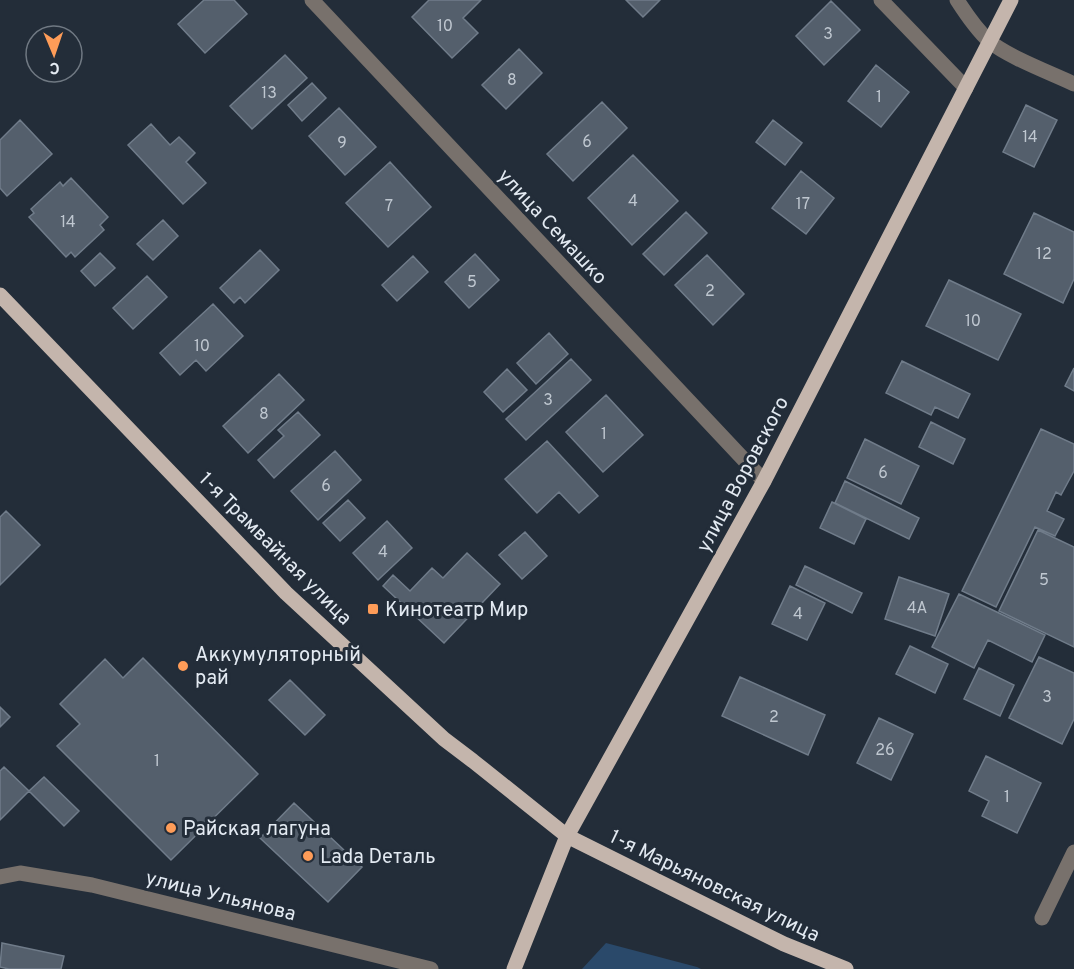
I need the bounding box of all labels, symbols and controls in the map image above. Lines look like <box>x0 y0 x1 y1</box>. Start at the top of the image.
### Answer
house number: 10 <box>437 17 453 37</box>
north arrow <box>24 24 84 84</box>
house number: 3 <box>823 25 833 45</box>
text: С <box>49 57 60 77</box>
house number: 8 <box>507 71 517 91</box>
house number: 13 <box>261 84 277 104</box>
house number: 1 <box>876 88 882 108</box>
house number: 14 <box>1022 128 1038 148</box>
house number: 6 <box>582 133 592 153</box>
house number: 9 <box>337 134 347 154</box>
street label: улица Семашко <box>491 164 612 291</box>
house number: 4 <box>628 192 638 212</box>
house number: 17 <box>796 195 810 215</box>
house number: 7 <box>385 197 393 217</box>
house number: 14 <box>60 213 76 233</box>
house number: 12 <box>1036 245 1052 265</box>
house number: 5 <box>467 273 477 293</box>
house number: 2 <box>705 282 715 302</box>
house number: 10 <box>965 312 981 332</box>
house number: 10 <box>194 337 210 357</box>
house number: 3 <box>543 391 553 411</box>
street label: улица Воровского <box>692 392 796 557</box>
house number: 8 <box>259 405 269 425</box>
house number: 1 <box>601 425 607 445</box>
house number: 6 <box>878 464 888 484</box>
street label: 1-я Трамвайная улица <box>192 467 357 632</box>
house number: 6 <box>321 477 331 497</box>
house number: 4 <box>378 543 388 563</box>
house number: 5 <box>1039 571 1049 591</box>
place label: Кинотеатр Мир <box>385 598 528 624</box>
house number: 4А <box>907 599 927 619</box>
marker: Кинотеатр Мир <box>366 602 380 616</box>
house number: 4 <box>793 605 803 625</box>
place label: Аккумуляторный рай <box>195 643 361 692</box>
marker: Аккумуляторный рай <box>176 659 190 673</box>
house number: 3 <box>1042 688 1052 708</box>
house number: 2 <box>769 708 779 728</box>
house number: 26 <box>875 741 895 761</box>
house number: 1 <box>154 752 160 772</box>
house number: 1 <box>1004 788 1010 808</box>
place label: Райская лагуна <box>183 817 331 843</box>
marker: Райская лагуна <box>164 821 178 835</box>
street label: 1-я Марьяновская улица <box>605 825 824 949</box>
place label: Lada Dеталь <box>320 845 436 871</box>
marker: Lada Dеталь <box>301 849 315 863</box>
street label: улица Ульянова <box>143 866 298 928</box>

